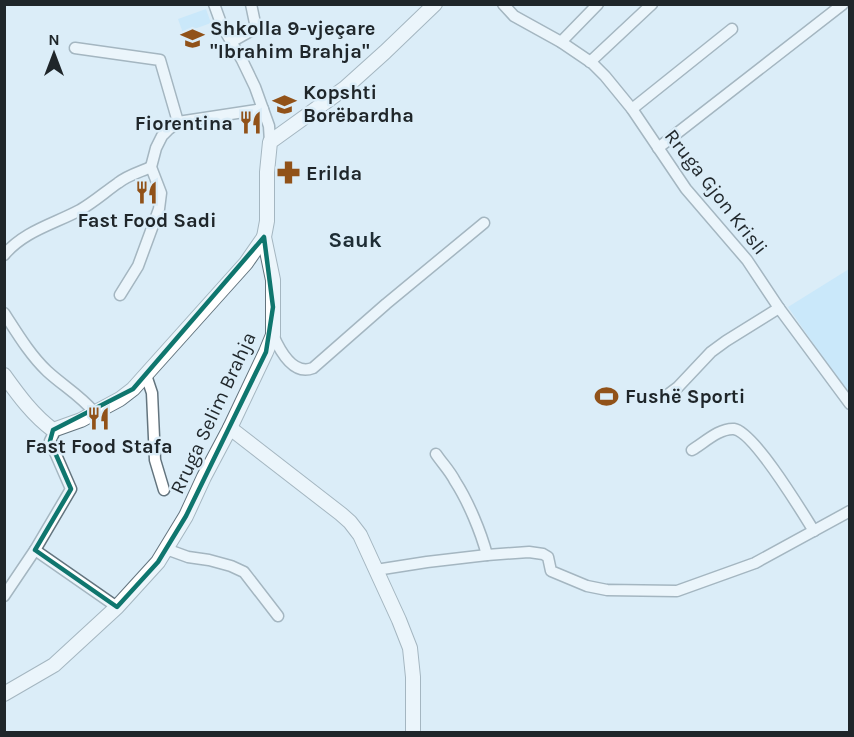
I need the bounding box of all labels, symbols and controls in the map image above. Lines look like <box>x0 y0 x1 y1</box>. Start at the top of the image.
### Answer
place label: Shkolla 9-vjeçare "Ibrahim Brahja" <box>210 17 375 63</box>
north arrow <box>24 24 84 84</box>
school or university icon: Shkolla 9-vjeçare "Ibrahim Brahja" <box>179 26 205 52</box>
text: N <box>48 30 60 49</box>
place label: Kopshti Borëbardha <box>303 81 414 127</box>
school or university icon: Kopshti Borëbardha <box>272 91 298 117</box>
restaurant icon: Fiorentina <box>238 110 264 136</box>
place label: Fiorentina <box>135 112 233 135</box>
street label: Rruga Gjon Krisli <box>660 125 772 259</box>
pharmacy icon: Erilda <box>275 160 301 186</box>
place label: Erilda <box>306 162 362 185</box>
restaurant icon: Fast Food Sadi <box>134 179 160 205</box>
place label: Fast Food Sadi <box>77 209 217 232</box>
district label: Sauk <box>328 227 382 253</box>
street label: Rruga Selim Brahja <box>165 328 261 498</box>
sports icon: Fushë Sporti <box>594 383 620 409</box>
place label: Fushë Sporti <box>625 385 745 408</box>
restaurant icon: Fast Food Stafa <box>86 406 112 432</box>
place label: Fast Food Stafa <box>25 435 173 458</box>

